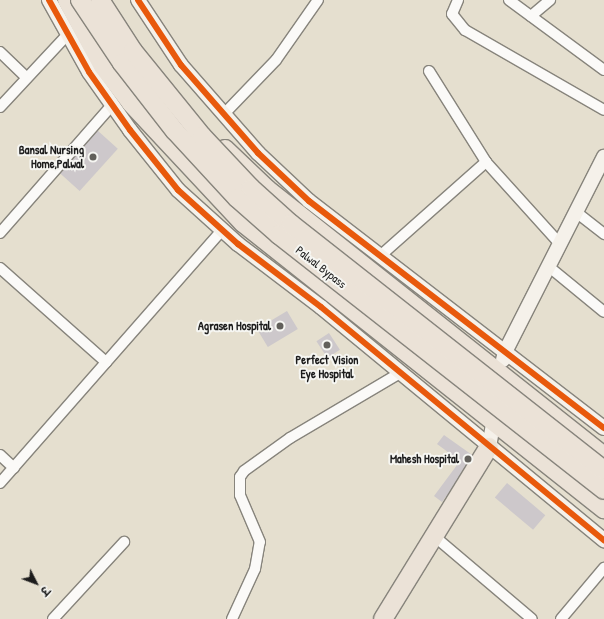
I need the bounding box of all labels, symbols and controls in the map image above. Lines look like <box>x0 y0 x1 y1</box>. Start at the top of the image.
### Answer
place label: Bansal Nursing Home,Palwal <box>19 143 84 171</box>
marker: Bansal Nursing Home,Palwal <box>87 151 99 163</box>
street label: Palwal Bypass <box>293 243 349 291</box>
place label: Agrasen Hospital <box>198 319 271 333</box>
marker: Agrasen Hospital <box>274 320 286 332</box>
marker: Perfect Vision Eye Hospital <box>321 339 333 351</box>
place label: Perfect Vision Eye Hospital <box>296 353 358 381</box>
place label: Mahesh Hospital <box>390 452 459 466</box>
marker: Mahesh Hospital <box>462 453 474 465</box>
north arrow <box>16 563 56 603</box>
text: उ <box>37 584 53 598</box>

